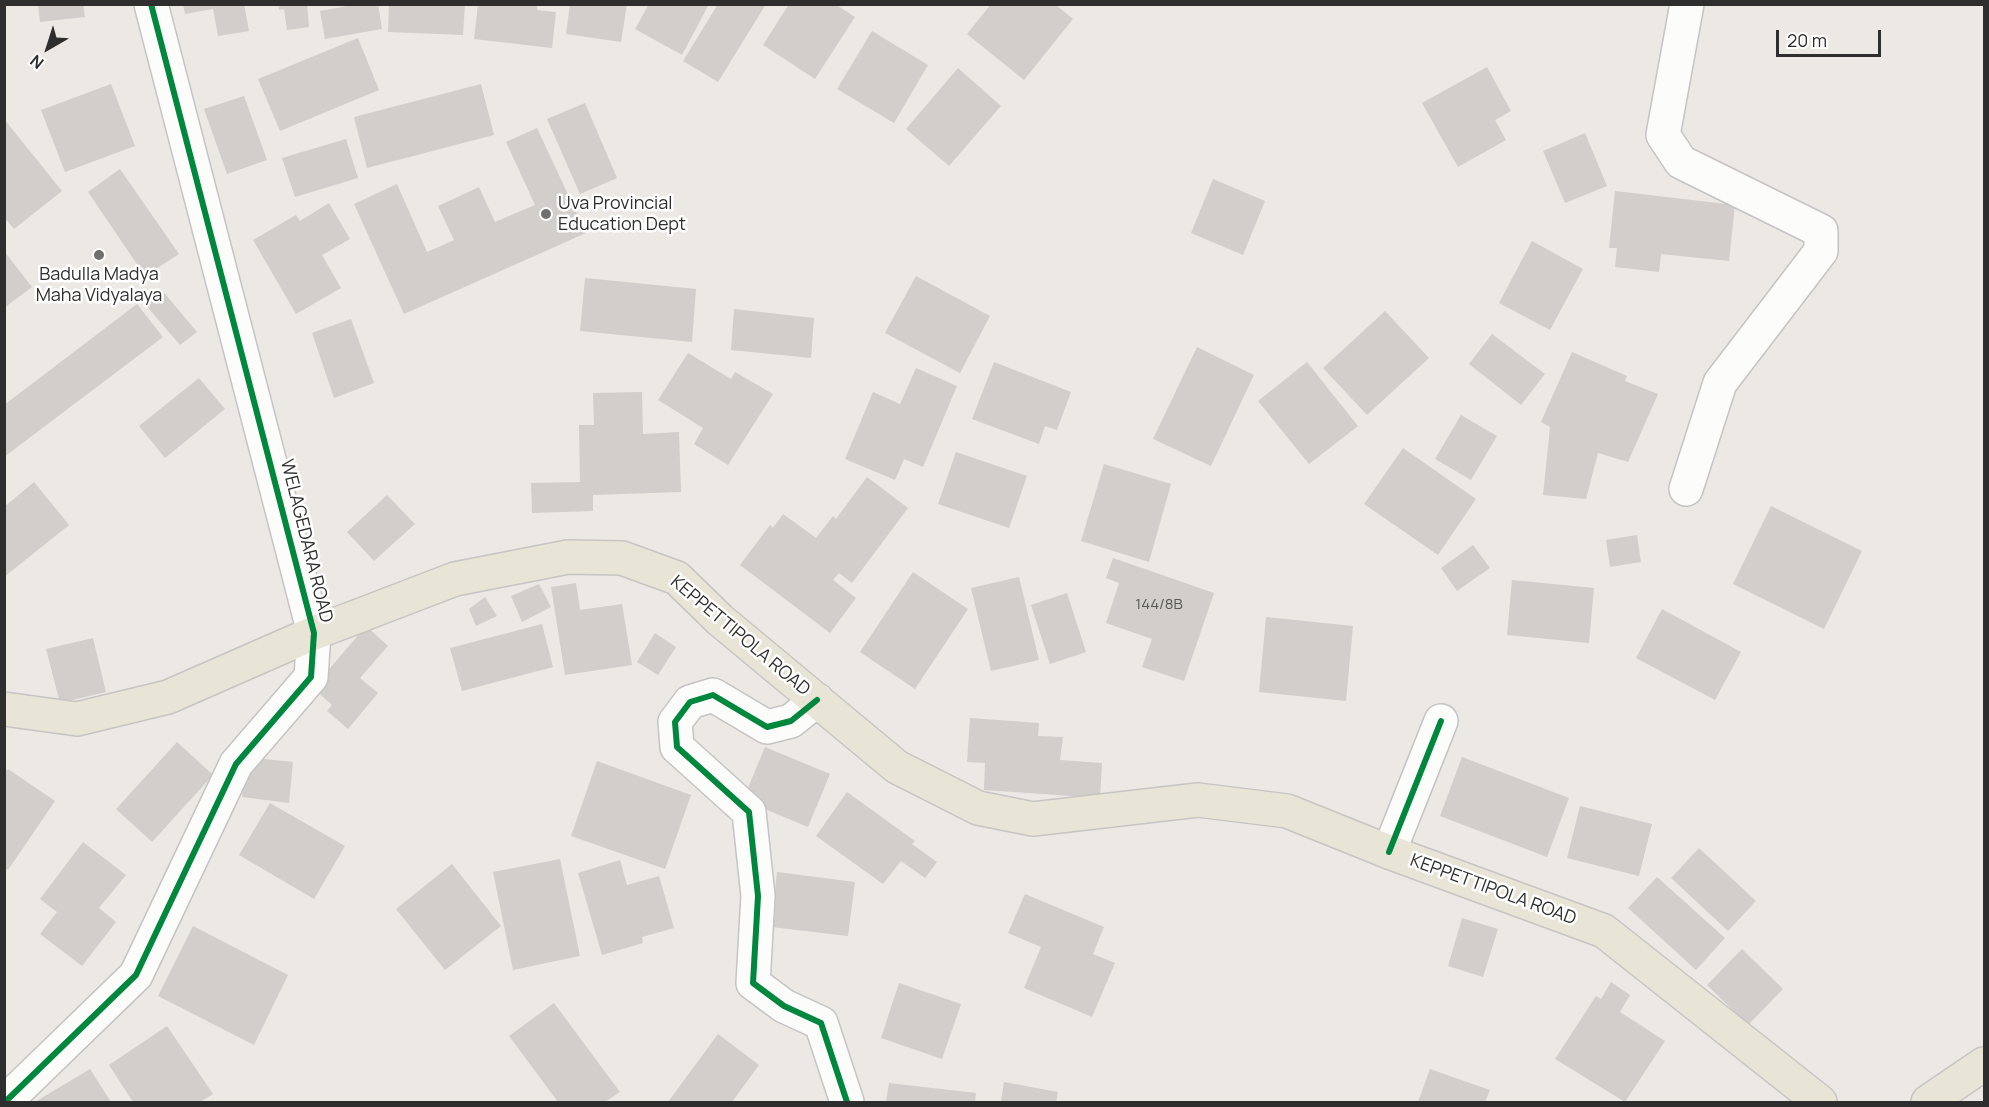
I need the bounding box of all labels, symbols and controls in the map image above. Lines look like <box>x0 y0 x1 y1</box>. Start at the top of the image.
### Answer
north arrow <box>18 18 78 78</box>
scale bar <box>1779 18 1884 56</box>
text: 20 m <box>1787 28 1827 52</box>
text: N <box>25 50 48 74</box>
place label: Uva Provincial Education Dept <box>558 193 686 236</box>
marker: Uva Provincial Education Dept <box>539 207 553 221</box>
marker: Badulla Madya Maha Vidyalaya <box>92 248 106 262</box>
place label: Badulla Madya Maha Vidyalaya <box>36 264 162 306</box>
street label: WELAGEDARA ROAD <box>275 457 337 625</box>
street label: KEPPETTIPOLA ROAD <box>666 571 814 701</box>
house number: 144/8B <box>1135 596 1183 614</box>
street label: KEPPETTIPOLA ROAD <box>1407 850 1579 930</box>

